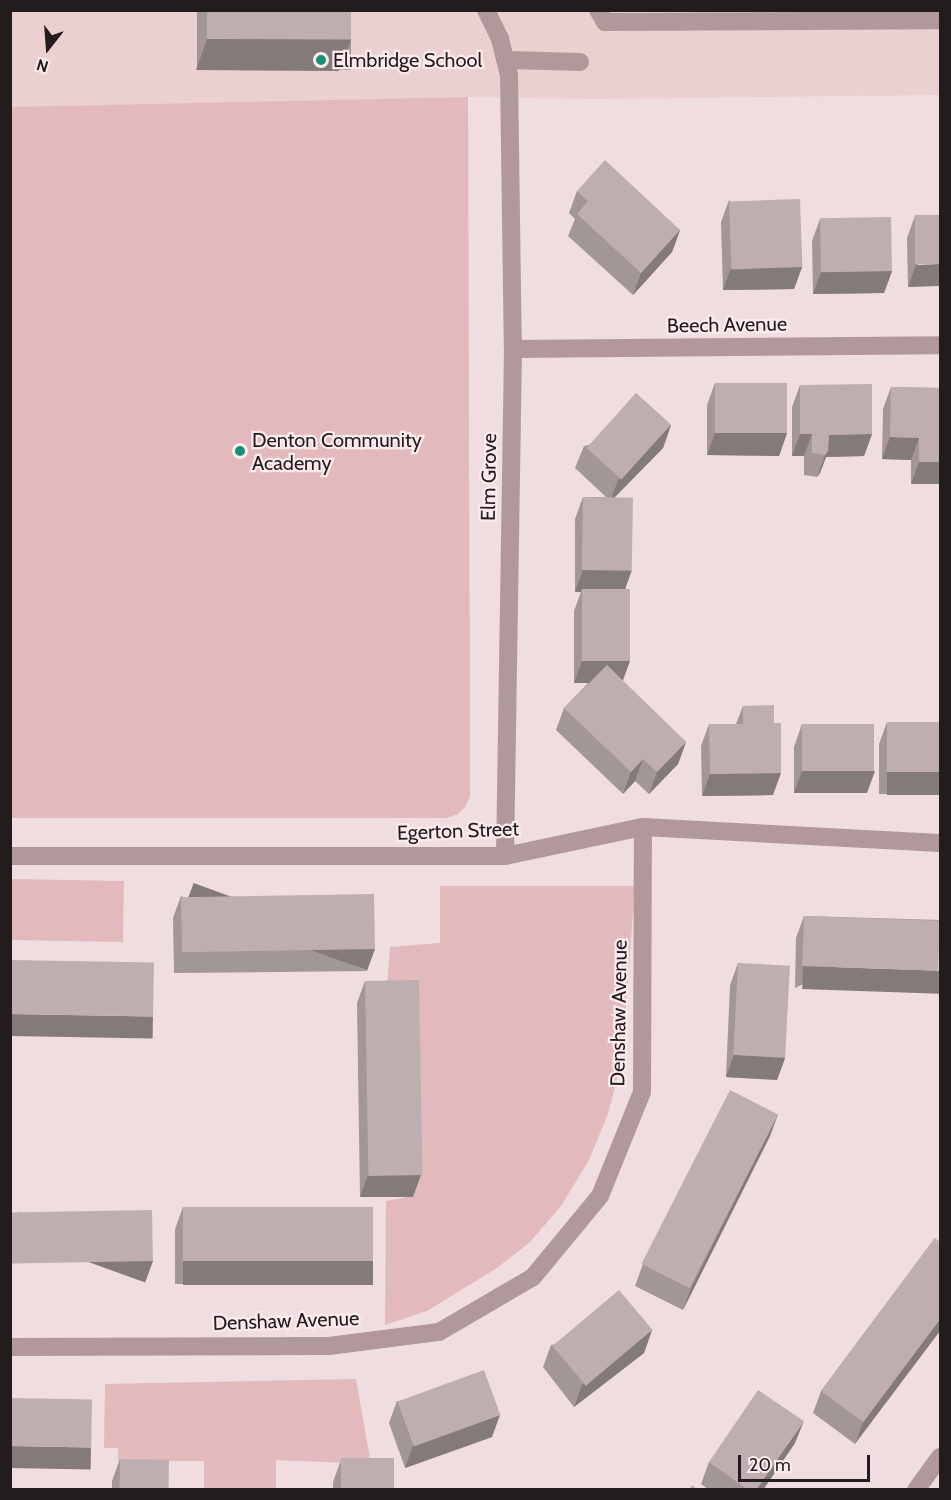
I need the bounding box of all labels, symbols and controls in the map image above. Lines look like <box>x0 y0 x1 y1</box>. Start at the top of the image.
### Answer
north arrow <box>18 18 78 78</box>
place label: Elmbridge School <box>333 48 482 72</box>
marker: Elmbridge School <box>314 53 328 67</box>
text: N <box>34 55 51 76</box>
street label: Beech Avenue <box>667 312 787 338</box>
place label: Denton Community Academy <box>252 428 422 475</box>
street label: Elm Grove <box>476 433 502 521</box>
marker: Denton Community Academy <box>233 444 247 458</box>
street label: Egerton Street <box>397 817 519 845</box>
street label: Denshaw Avenue <box>606 939 632 1087</box>
street label: Denshaw Avenue <box>212 1306 360 1336</box>
scale bar <box>741 1443 873 1481</box>
text: 20 m <box>749 1454 791 1476</box>

